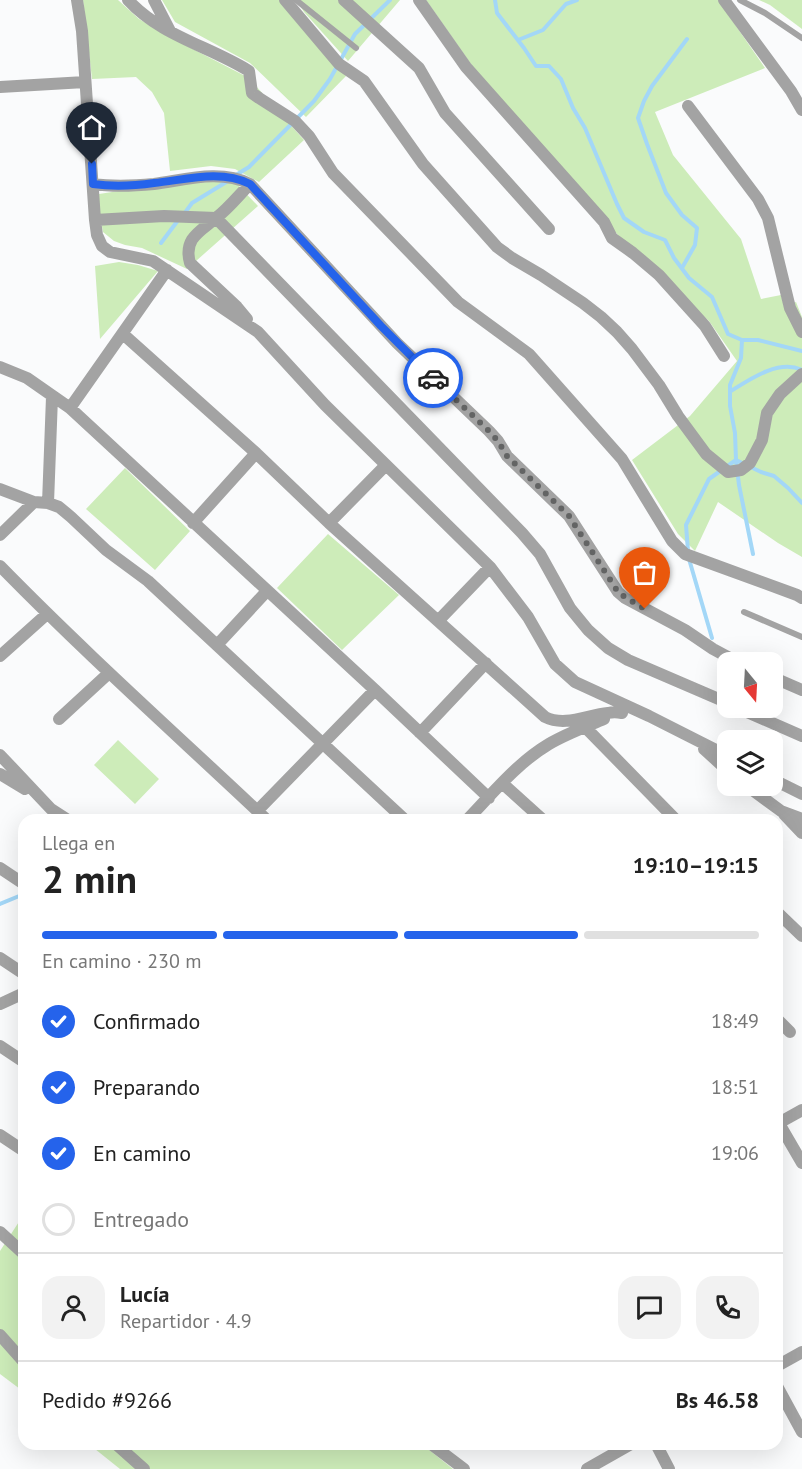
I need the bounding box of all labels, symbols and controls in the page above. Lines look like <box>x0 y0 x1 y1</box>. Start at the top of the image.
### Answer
pin <box>66 102 117 164</box>
icon: home <box>75 111 108 144</box>
courier <box>403 348 463 408</box>
icon: car <box>417 362 450 395</box>
pin <box>619 547 670 609</box>
icon: bag <box>628 556 661 589</box>
north arrow <box>717 652 783 718</box>
map controls <box>717 652 783 796</box>
button: layers <box>717 730 783 796</box>
text: Llega en <box>42 830 115 856</box>
text: 19:10–19:15 <box>633 851 759 879</box>
text: 2 min <box>42 853 137 904</box>
text: En camino · 230 m <box>42 948 202 974</box>
icon: check <box>42 1005 75 1038</box>
text: Confirmado <box>93 1007 200 1035</box>
text: 18:49 <box>711 1008 759 1034</box>
icon: check <box>42 1071 75 1104</box>
text: Preparando <box>93 1073 200 1101</box>
text: 18:51 <box>711 1074 759 1100</box>
icon: check <box>42 1137 75 1170</box>
text: En camino <box>93 1139 191 1167</box>
text: 19:06 <box>711 1140 759 1166</box>
text: Entregado <box>93 1205 189 1233</box>
button: person <box>42 1276 105 1339</box>
button: chat <box>618 1276 681 1339</box>
button: phone <box>696 1276 759 1339</box>
text: Lucía <box>120 1280 170 1308</box>
text: Repartidor · 4.9 <box>120 1308 252 1334</box>
text: Pedido #9266 <box>42 1386 172 1414</box>
text: Bs 46.58 <box>676 1386 759 1414</box>

